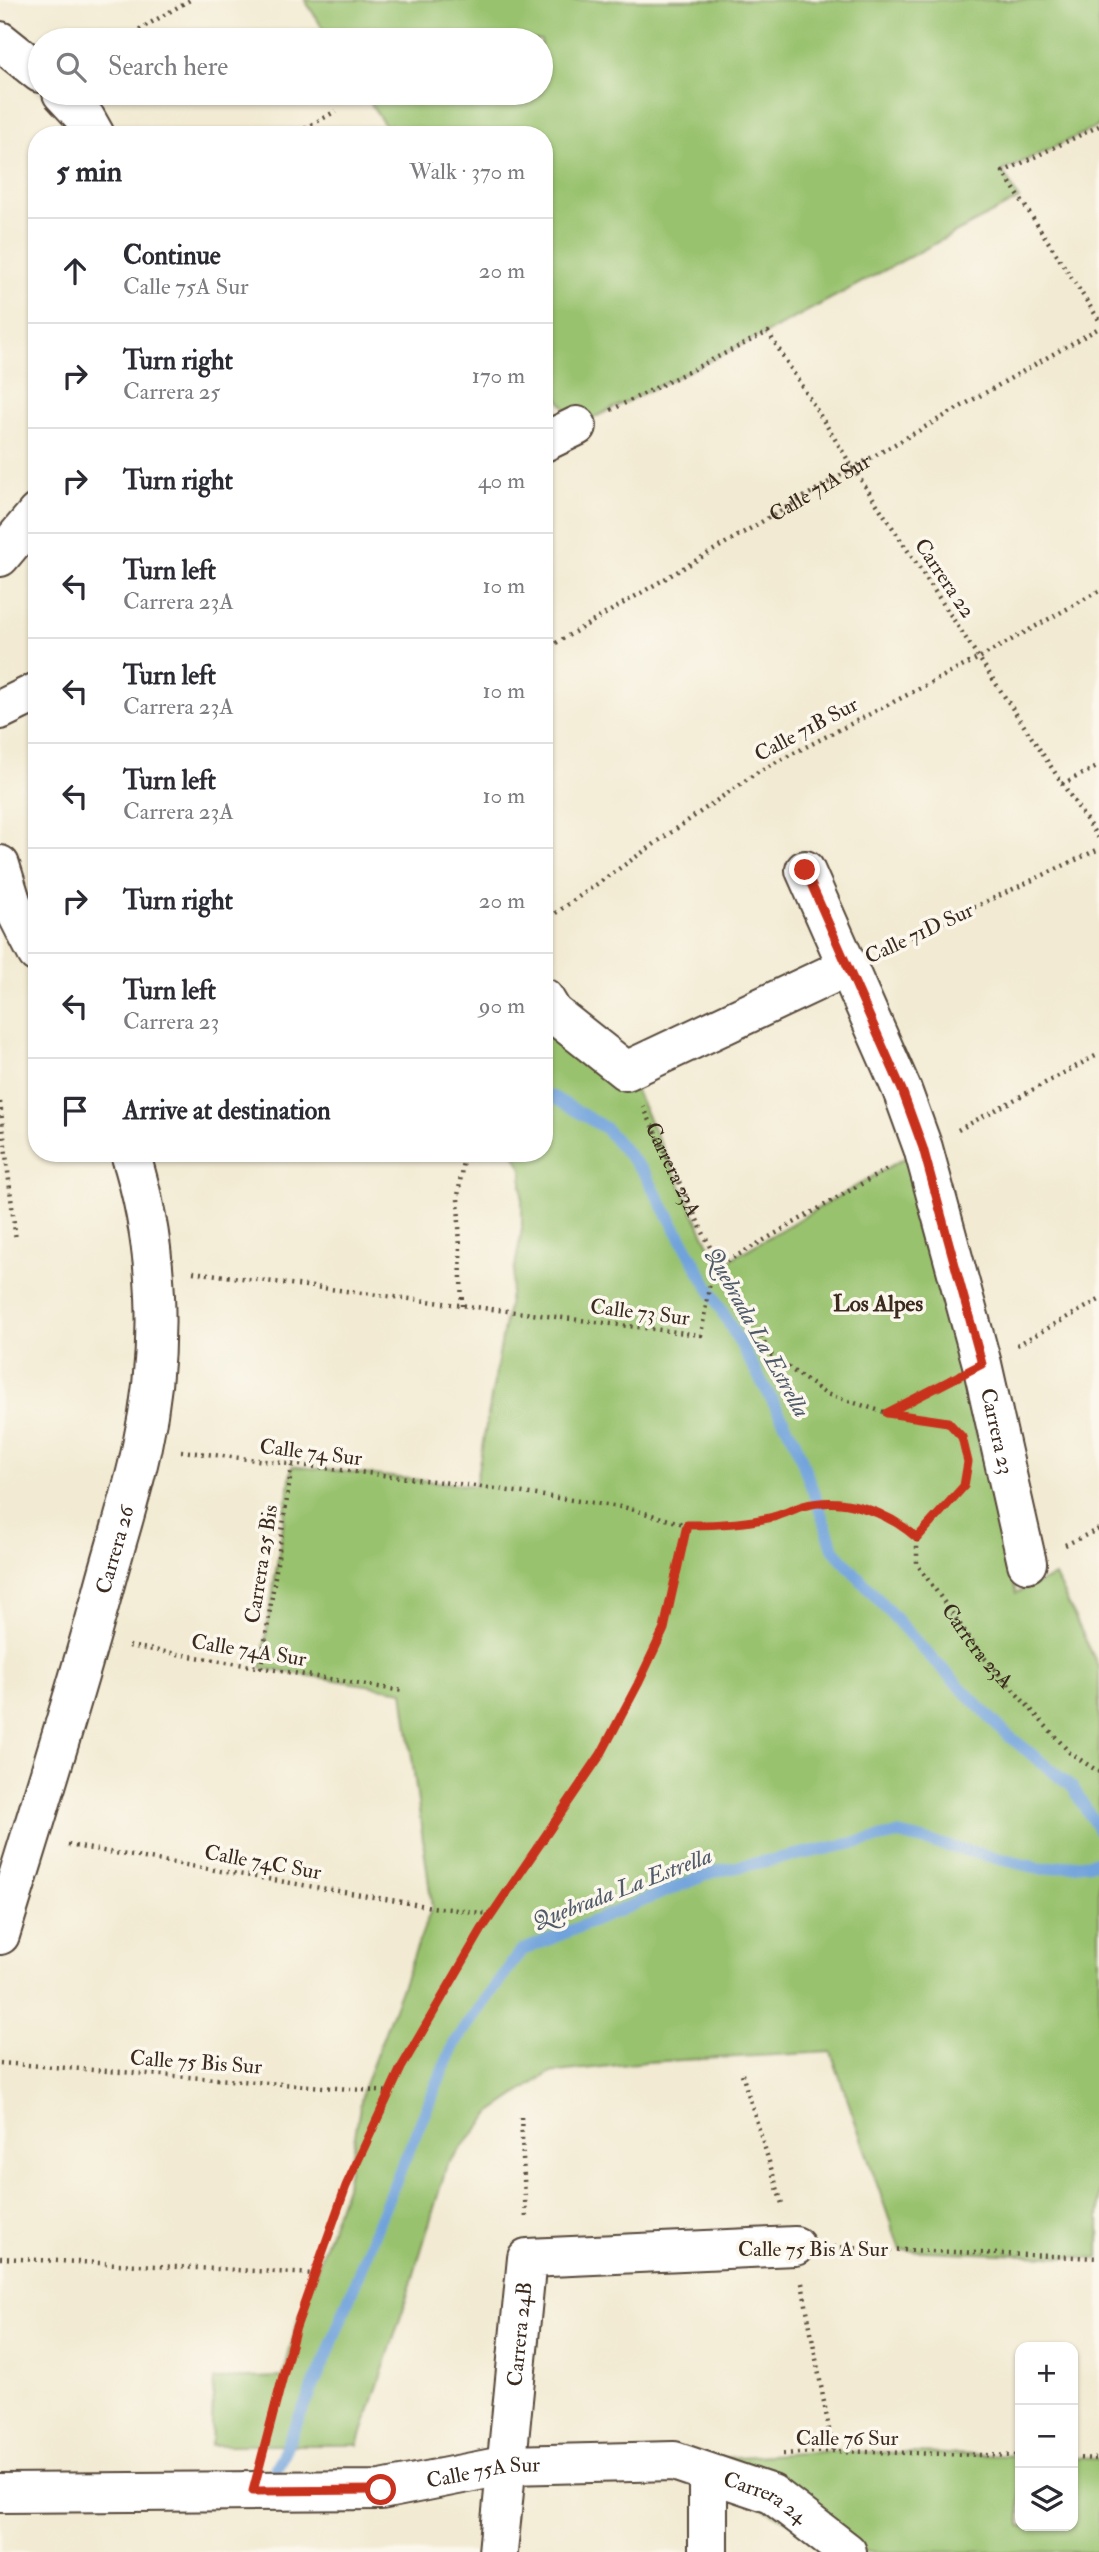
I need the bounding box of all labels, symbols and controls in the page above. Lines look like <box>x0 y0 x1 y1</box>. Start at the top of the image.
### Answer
search box <box>28 28 553 105</box>
icon: search <box>52 48 90 86</box>
text: Search here <box>108 51 228 83</box>
text: 5 min <box>56 153 122 190</box>
text: Walk · 370 m <box>409 157 525 186</box>
text: Continue <box>123 240 221 272</box>
icon: ahead <box>56 252 94 290</box>
text: 20 m <box>479 256 525 285</box>
text: Calle 75A Sur <box>123 272 249 301</box>
text: Turn right <box>123 345 233 377</box>
icon: right <box>56 357 94 395</box>
text: 170 m <box>472 361 525 390</box>
text: Carrera 25 <box>123 377 220 406</box>
street label: Calle 71A Sur <box>764 448 876 528</box>
icon: right <box>56 462 94 500</box>
text: Turn right <box>123 465 233 497</box>
text: 40 m <box>478 466 525 495</box>
street label: Carrera 22 <box>908 533 981 623</box>
text: Turn left <box>123 555 216 587</box>
icon: left <box>56 567 94 605</box>
text: 10 m <box>482 571 525 600</box>
text: Carrera 23A <box>123 587 234 616</box>
text: Turn left <box>123 660 216 692</box>
icon: left <box>56 672 94 710</box>
text: 10 m <box>482 676 525 705</box>
street label: Calle 71B Sur <box>750 691 863 768</box>
text: Carrera 23A <box>123 692 234 721</box>
text: Turn left <box>123 765 216 797</box>
icon: left <box>56 777 94 815</box>
text: 10 m <box>482 781 525 810</box>
text: Carrera 23A <box>123 797 234 826</box>
route end <box>789 854 820 885</box>
icon: right <box>56 882 94 920</box>
text: Turn right <box>123 885 233 917</box>
text: 20 m <box>479 886 525 915</box>
street label: Calle 71D Sur <box>861 896 978 970</box>
text: Turn left <box>123 975 216 1007</box>
icon: left <box>56 987 94 1025</box>
text: 90 m <box>479 991 525 1020</box>
text: Carrera 23 <box>123 1007 219 1036</box>
icon: arrive <box>56 1092 94 1130</box>
text: Arrive at destination <box>123 1095 331 1127</box>
street label: Carrera 23A <box>639 1118 707 1221</box>
water label: Quebrada La Estrella <box>699 1242 816 1423</box>
district label: Los Alpes <box>833 1289 923 1319</box>
street label: Calle 73 Sur <box>589 1293 691 1332</box>
street label: Carrera 23 <box>974 1386 1020 1477</box>
street label: Calle 74 Sur <box>258 1433 364 1472</box>
street label: Carrera 26 <box>90 1501 141 1597</box>
street label: Carrera 25 Bis <box>239 1503 284 1625</box>
street label: Carrera 23A <box>935 1598 1019 1695</box>
street label: Calle 74A Sur <box>189 1628 309 1673</box>
street label: Calle 74C Sur <box>202 1839 324 1886</box>
water label: Quebrada La Estrella <box>528 1841 716 1936</box>
street label: Calle 75 Bis Sur <box>129 2044 263 2081</box>
street label: Calle 75 Bis A Sur <box>738 2236 888 2263</box>
street label: Carrera 24B <box>501 2281 539 2388</box>
map controls <box>1015 2342 1078 2531</box>
button: + <box>1015 2342 1078 2405</box>
button: − <box>1015 2405 1078 2468</box>
street label: Calle 76 Sur <box>796 2425 899 2452</box>
street label: Calle 75A Sur <box>424 2451 540 2495</box>
street label: Carrera 24 <box>720 2466 813 2531</box>
button: layers <box>1015 2468 1078 2531</box>
route start <box>365 2474 396 2505</box>

